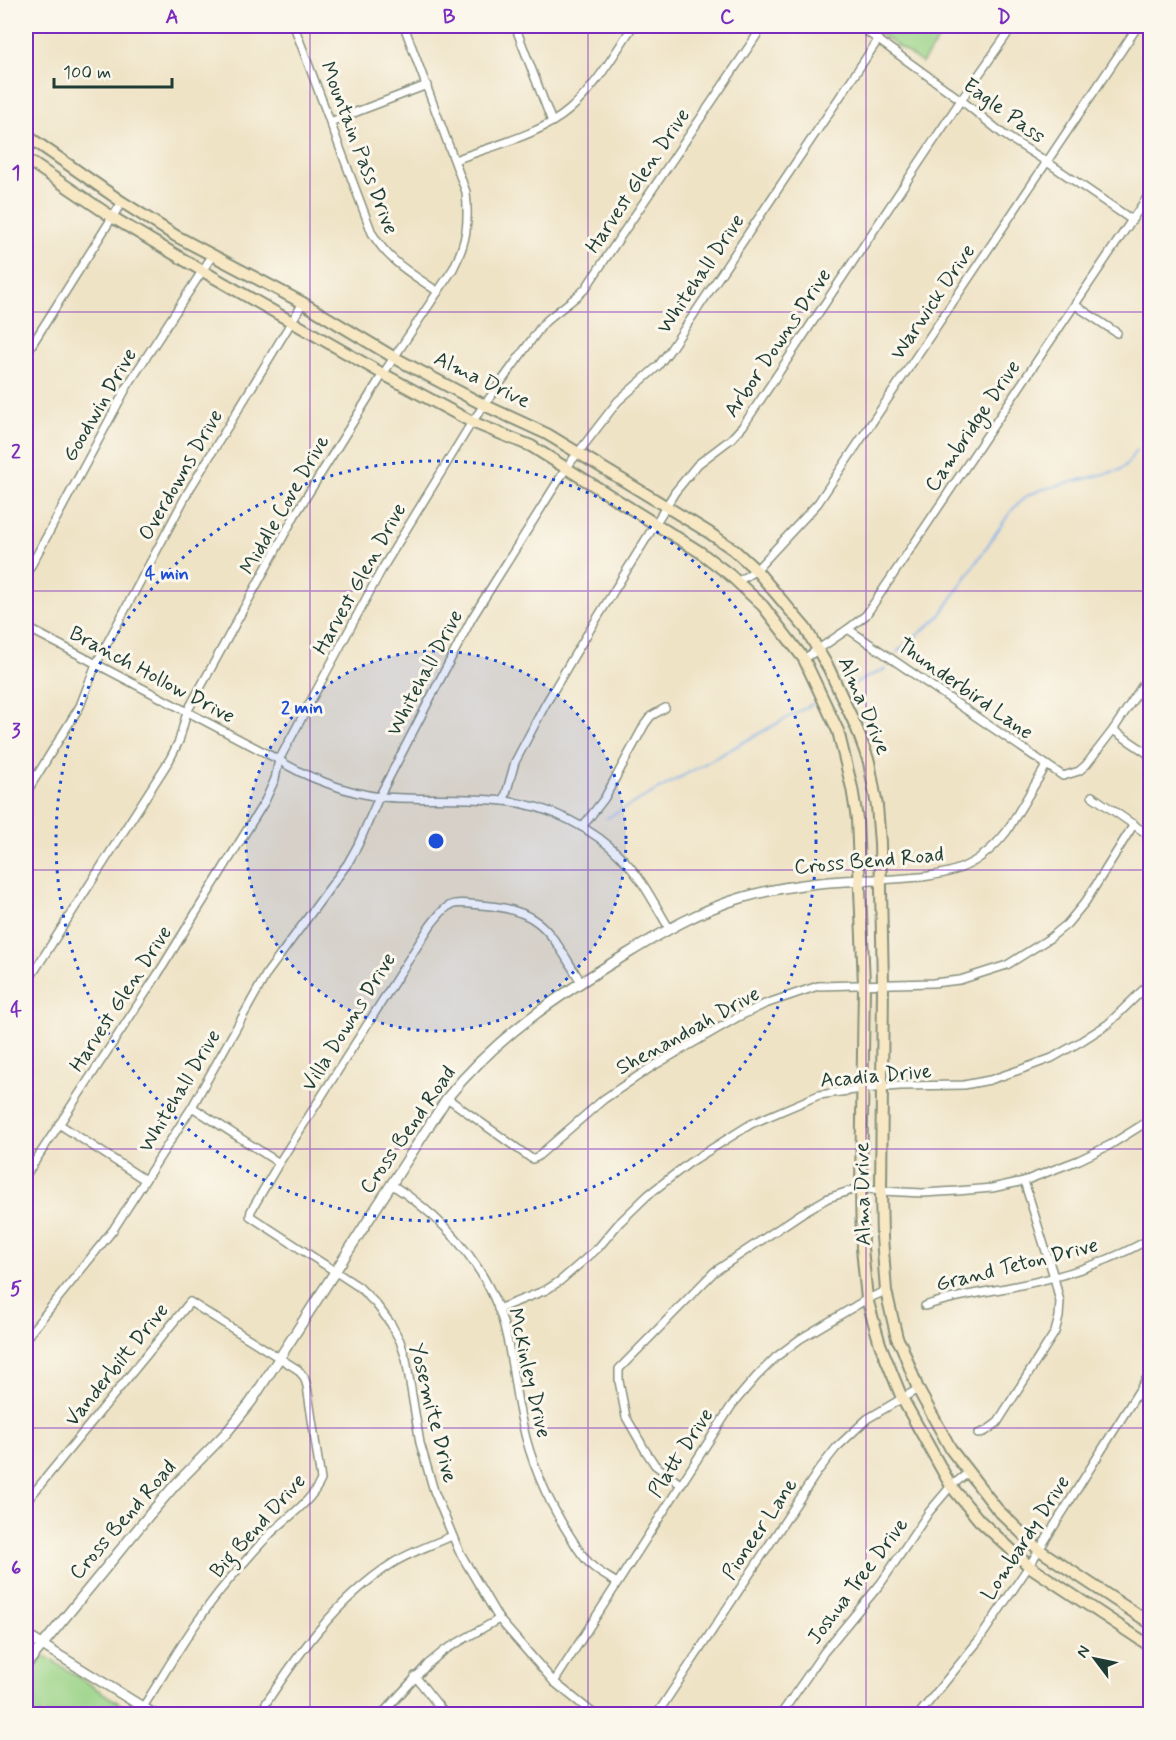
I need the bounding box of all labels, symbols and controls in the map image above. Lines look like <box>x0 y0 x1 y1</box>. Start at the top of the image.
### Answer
text: A <box>165 4 179 31</box>
text: B <box>443 4 456 31</box>
text: C <box>720 4 735 31</box>
text: D <box>997 4 1011 31</box>
scale bar <box>54 51 172 89</box>
street label: Mountain Pass Drive <box>313 58 405 238</box>
text: 100 m <box>63 61 111 85</box>
street label: Eagle Pass <box>957 72 1051 150</box>
street label: Harvest Glen Drive <box>579 103 697 259</box>
text: 1 <box>12 160 20 187</box>
street label: Whitehall Drive <box>651 209 751 339</box>
street label: Warwick Drive <box>884 239 982 365</box>
street label: Arbor Downs Drive <box>718 263 838 423</box>
street label: Goodwin Drive <box>56 343 144 467</box>
street label: Alma Drive <box>429 345 535 415</box>
street label: Cambridge Drive <box>919 355 1028 498</box>
street label: Overdowns Drive <box>132 404 230 546</box>
street label: Middle Cove Drive <box>234 430 336 580</box>
text: 2 <box>11 439 21 466</box>
street label: Harvest Glen Drive <box>307 498 413 660</box>
text: 4 min <box>145 562 189 586</box>
street label: Whitehall Drive <box>380 605 470 741</box>
street label: Branch Hollow Drive <box>64 620 240 730</box>
street label: Thunderbird Lane <box>891 632 1039 746</box>
street label: Alma Drive <box>831 653 897 759</box>
text: 2 min <box>281 696 323 720</box>
text: 3 <box>11 718 21 745</box>
centre of rings <box>426 831 446 851</box>
street label: Cross Bend Road <box>793 841 945 881</box>
street label: Harvest Glen Drive <box>63 920 179 1078</box>
street label: Villa Downs Drive <box>295 947 403 1097</box>
street label: Shenandoah Drive <box>611 980 765 1082</box>
text: 4 <box>10 997 22 1024</box>
street label: Whitehall Drive <box>132 1024 228 1158</box>
street label: Acadia Drive <box>819 1057 933 1095</box>
street label: Cross Bend Road <box>353 1060 463 1200</box>
street label: Alma Drive <box>848 1142 878 1246</box>
street label: Grand Teton Drive <box>933 1231 1101 1299</box>
text: 5 <box>10 1276 22 1303</box>
street label: Vanderbilt Drive <box>59 1297 175 1433</box>
street label: McKinley Drive <box>500 1305 558 1441</box>
street label: Yosemite Drive <box>402 1340 464 1486</box>
street label: Platt Drive <box>642 1403 720 1503</box>
street label: Cross Bend Road <box>63 1454 183 1586</box>
street label: Big Bend Drive <box>204 1468 314 1586</box>
street label: Lombardy Drive <box>975 1470 1077 1606</box>
street label: Pioneer Lane <box>716 1473 804 1585</box>
street label: Joshua Tree Drive <box>801 1512 915 1650</box>
text: 6 <box>11 1555 21 1582</box>
north arrow <box>1065 1629 1125 1689</box>
text: N <box>1072 1642 1095 1662</box>

